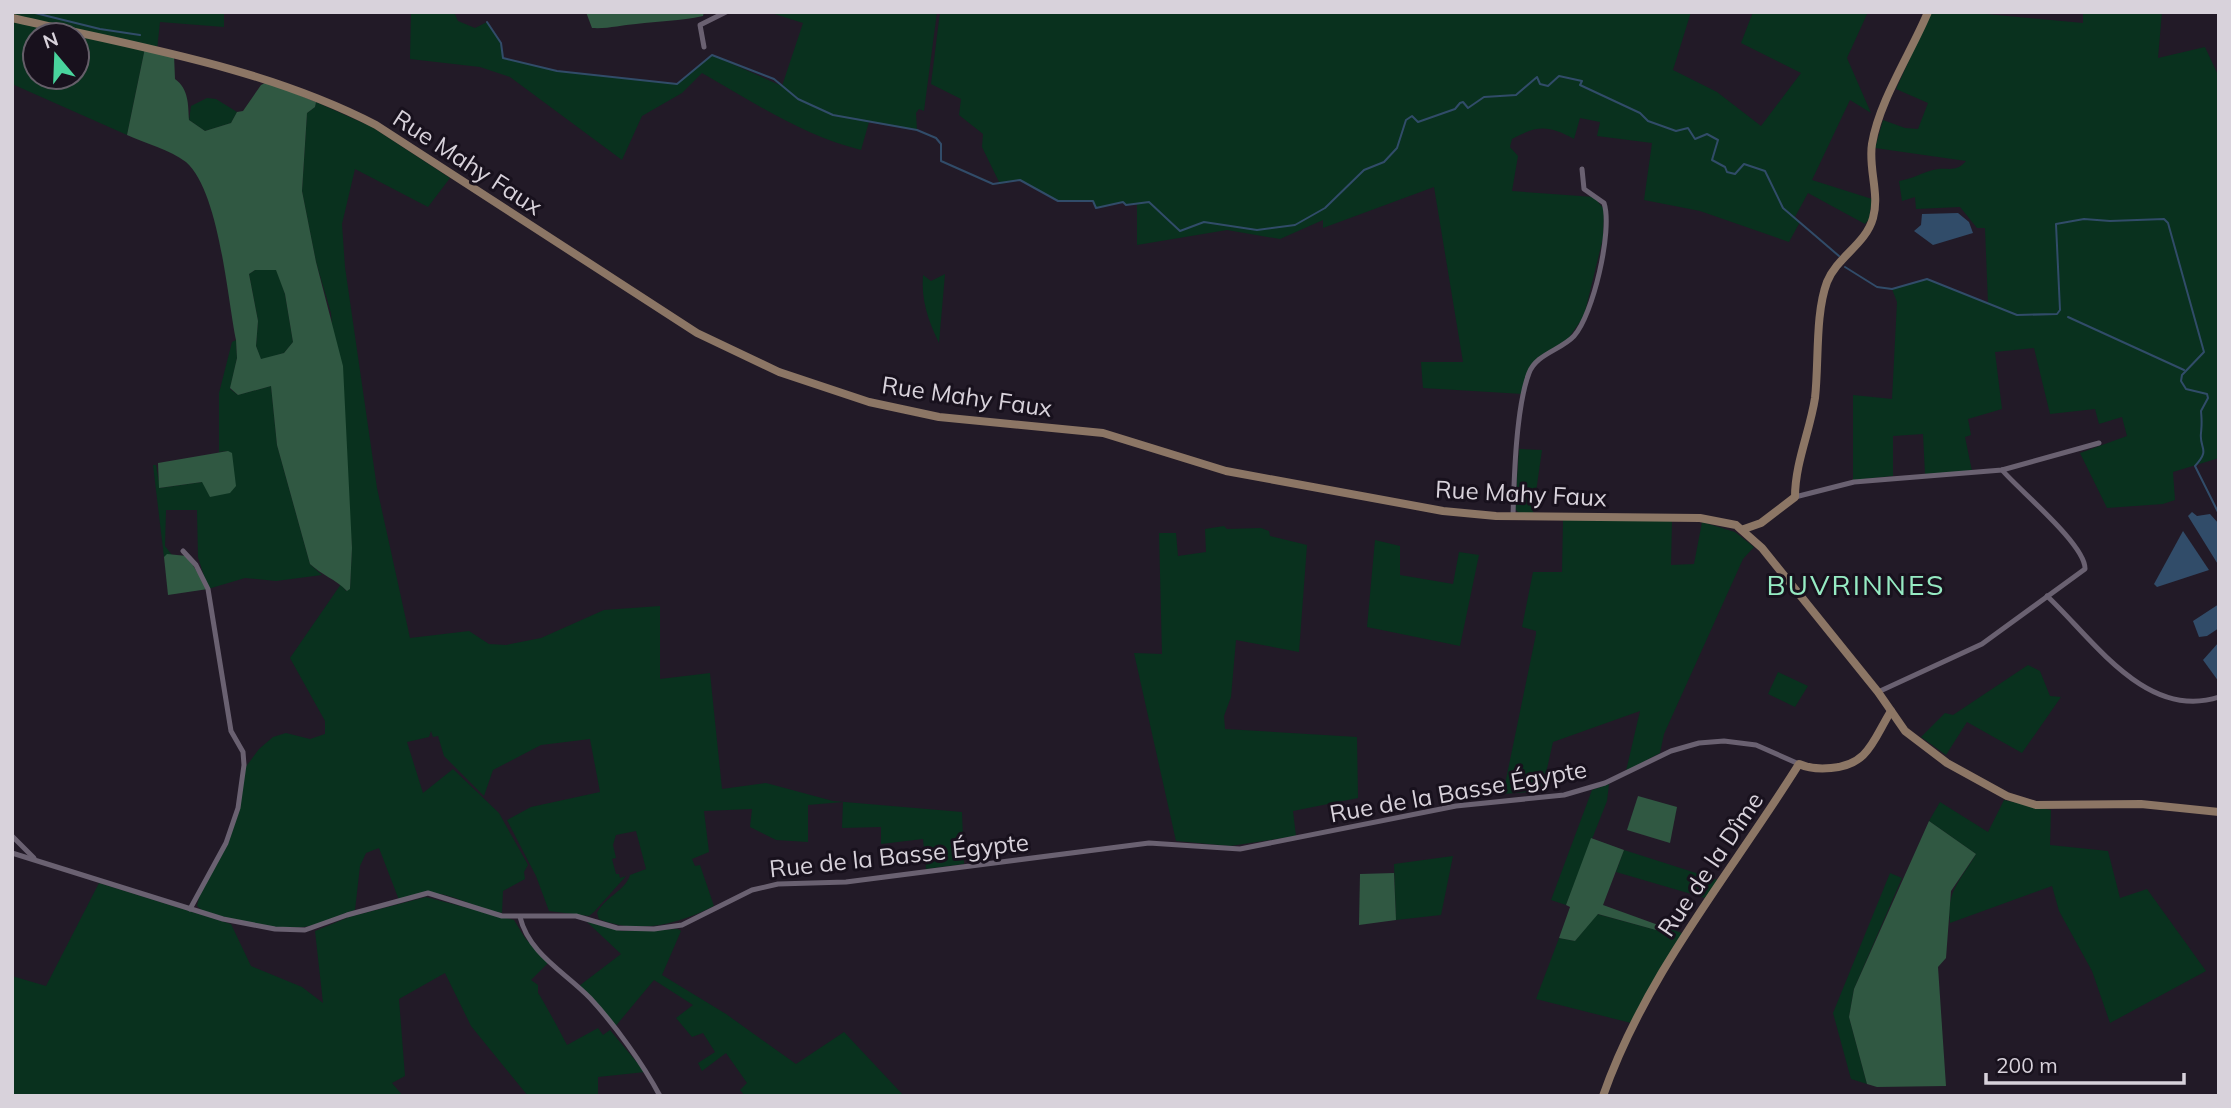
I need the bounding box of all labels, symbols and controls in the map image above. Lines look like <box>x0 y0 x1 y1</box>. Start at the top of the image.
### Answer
north arrow <box>21 21 91 91</box>
text: N <box>40 26 61 54</box>
street label: Rue Mahy Faux <box>388 103 548 221</box>
street label: Rue Mahy Faux <box>880 369 1054 423</box>
street label: Rue Mahy Faux <box>1434 474 1608 512</box>
district label: BUVRINNES <box>1766 567 1946 602</box>
street label: Rue de la Basse Égypte <box>1327 754 1589 828</box>
street label: Rue de la Dîme <box>1651 786 1769 942</box>
street label: Rue de la Basse Égypte <box>768 826 1030 884</box>
scale bar <box>1986 1042 2184 1086</box>
text: 200 m <box>1996 1052 2058 1078</box>

